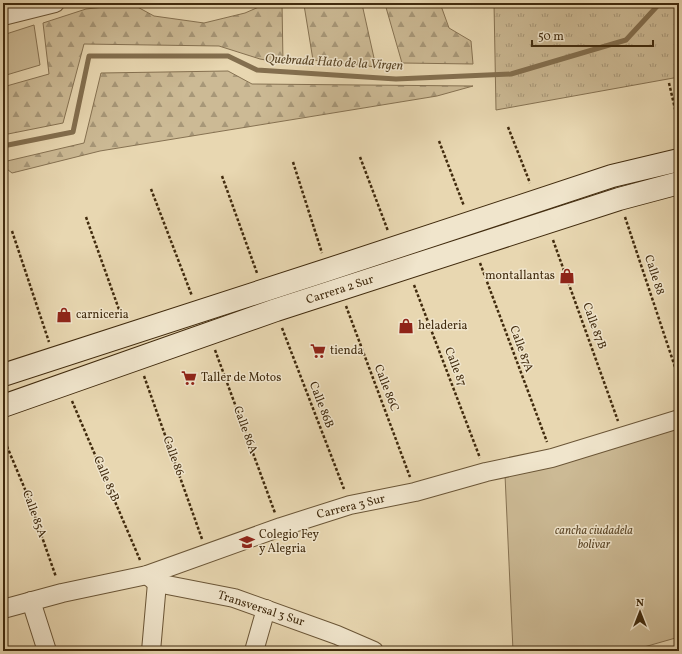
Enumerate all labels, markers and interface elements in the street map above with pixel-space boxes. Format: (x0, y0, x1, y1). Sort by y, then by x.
scale bar (532, 22, 653, 48)
text: 50 m (538, 29, 564, 45)
water label: Quebrada Hato de la Virgen (264, 50, 404, 76)
street label: Calle 88 (640, 253, 668, 297)
shop icon: montallantas (558, 267, 576, 285)
place label: montallantas (485, 268, 555, 284)
street label: Carrera 2 Sur (304, 272, 376, 308)
street label: Calle 87B (578, 300, 610, 352)
shop icon: carniceria (55, 306, 73, 324)
place label: carniceria (76, 307, 129, 323)
shop icon: heladeria (397, 317, 415, 335)
place label: heladeria (418, 318, 468, 334)
street label: Calle 87A (505, 324, 537, 375)
supermarket icon: tienda (309, 342, 327, 360)
place label: tienda (330, 343, 363, 359)
street label: Calle 87 (440, 345, 470, 389)
street label: Calle 86C (370, 362, 402, 414)
supermarket icon: Taller de Motos (180, 369, 198, 387)
place label: Taller de Motos (201, 370, 281, 386)
street label: Calle 86B (305, 379, 337, 431)
street label: Calle 86A (229, 404, 261, 457)
street label: Calle 86 (158, 434, 188, 478)
street label: Calle 85B (89, 454, 123, 504)
street label: Calle 85A (18, 488, 50, 540)
street label: Carrera 3 Sur (315, 491, 387, 523)
park label: cancha ciudadela bolivar (555, 523, 633, 553)
place label: Colegio Fey y Alegria (259, 527, 320, 557)
school or university icon: Colegio Fey y Alegria (238, 533, 256, 551)
street label: Transversal 3 Sur (215, 587, 307, 631)
north arrow (620, 592, 660, 632)
text: N (636, 596, 644, 611)

